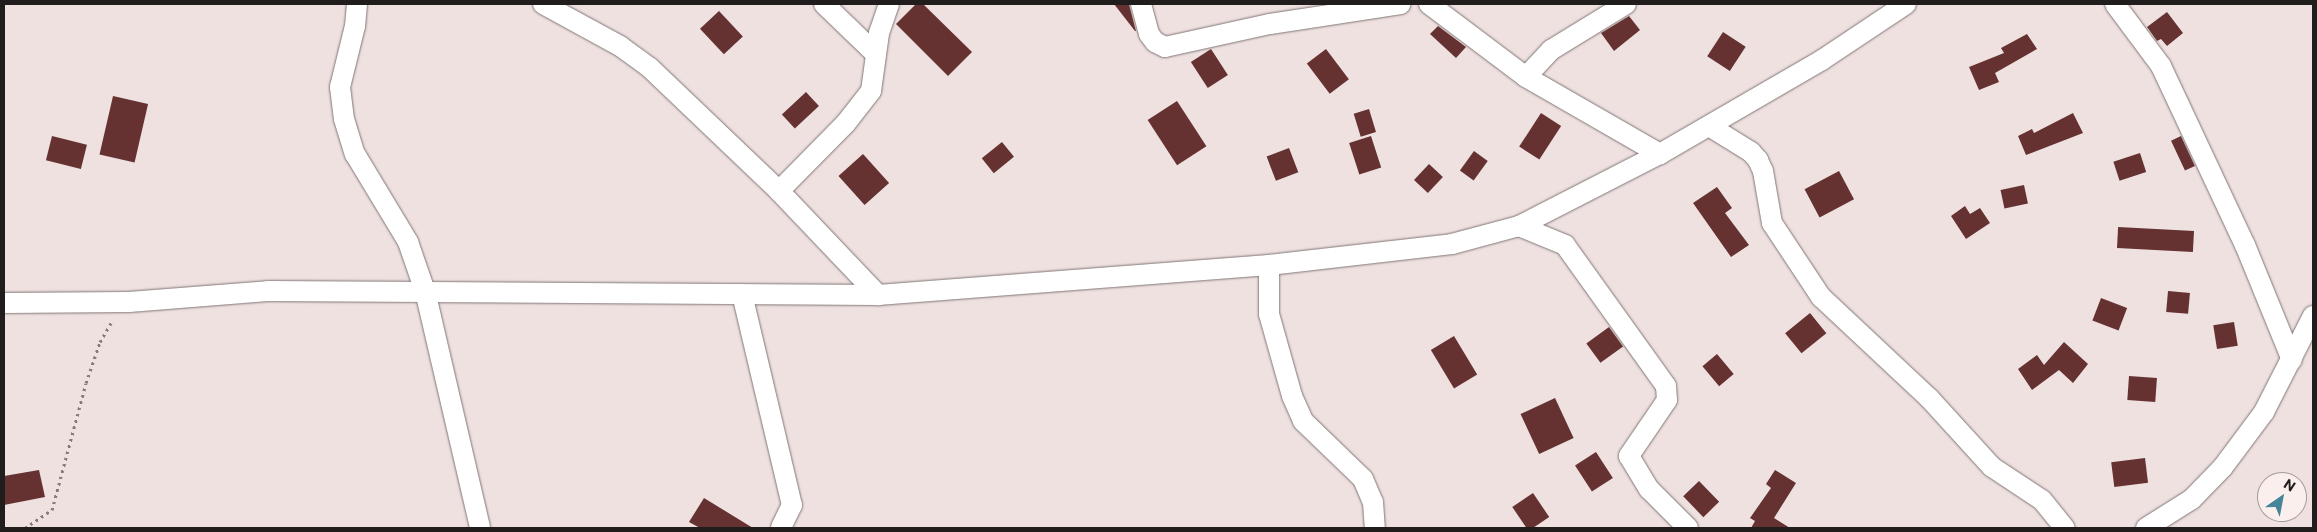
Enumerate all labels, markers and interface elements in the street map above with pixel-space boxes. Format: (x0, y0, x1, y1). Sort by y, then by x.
north arrow (2257, 472, 2307, 522)
text: N (2281, 475, 2299, 495)

